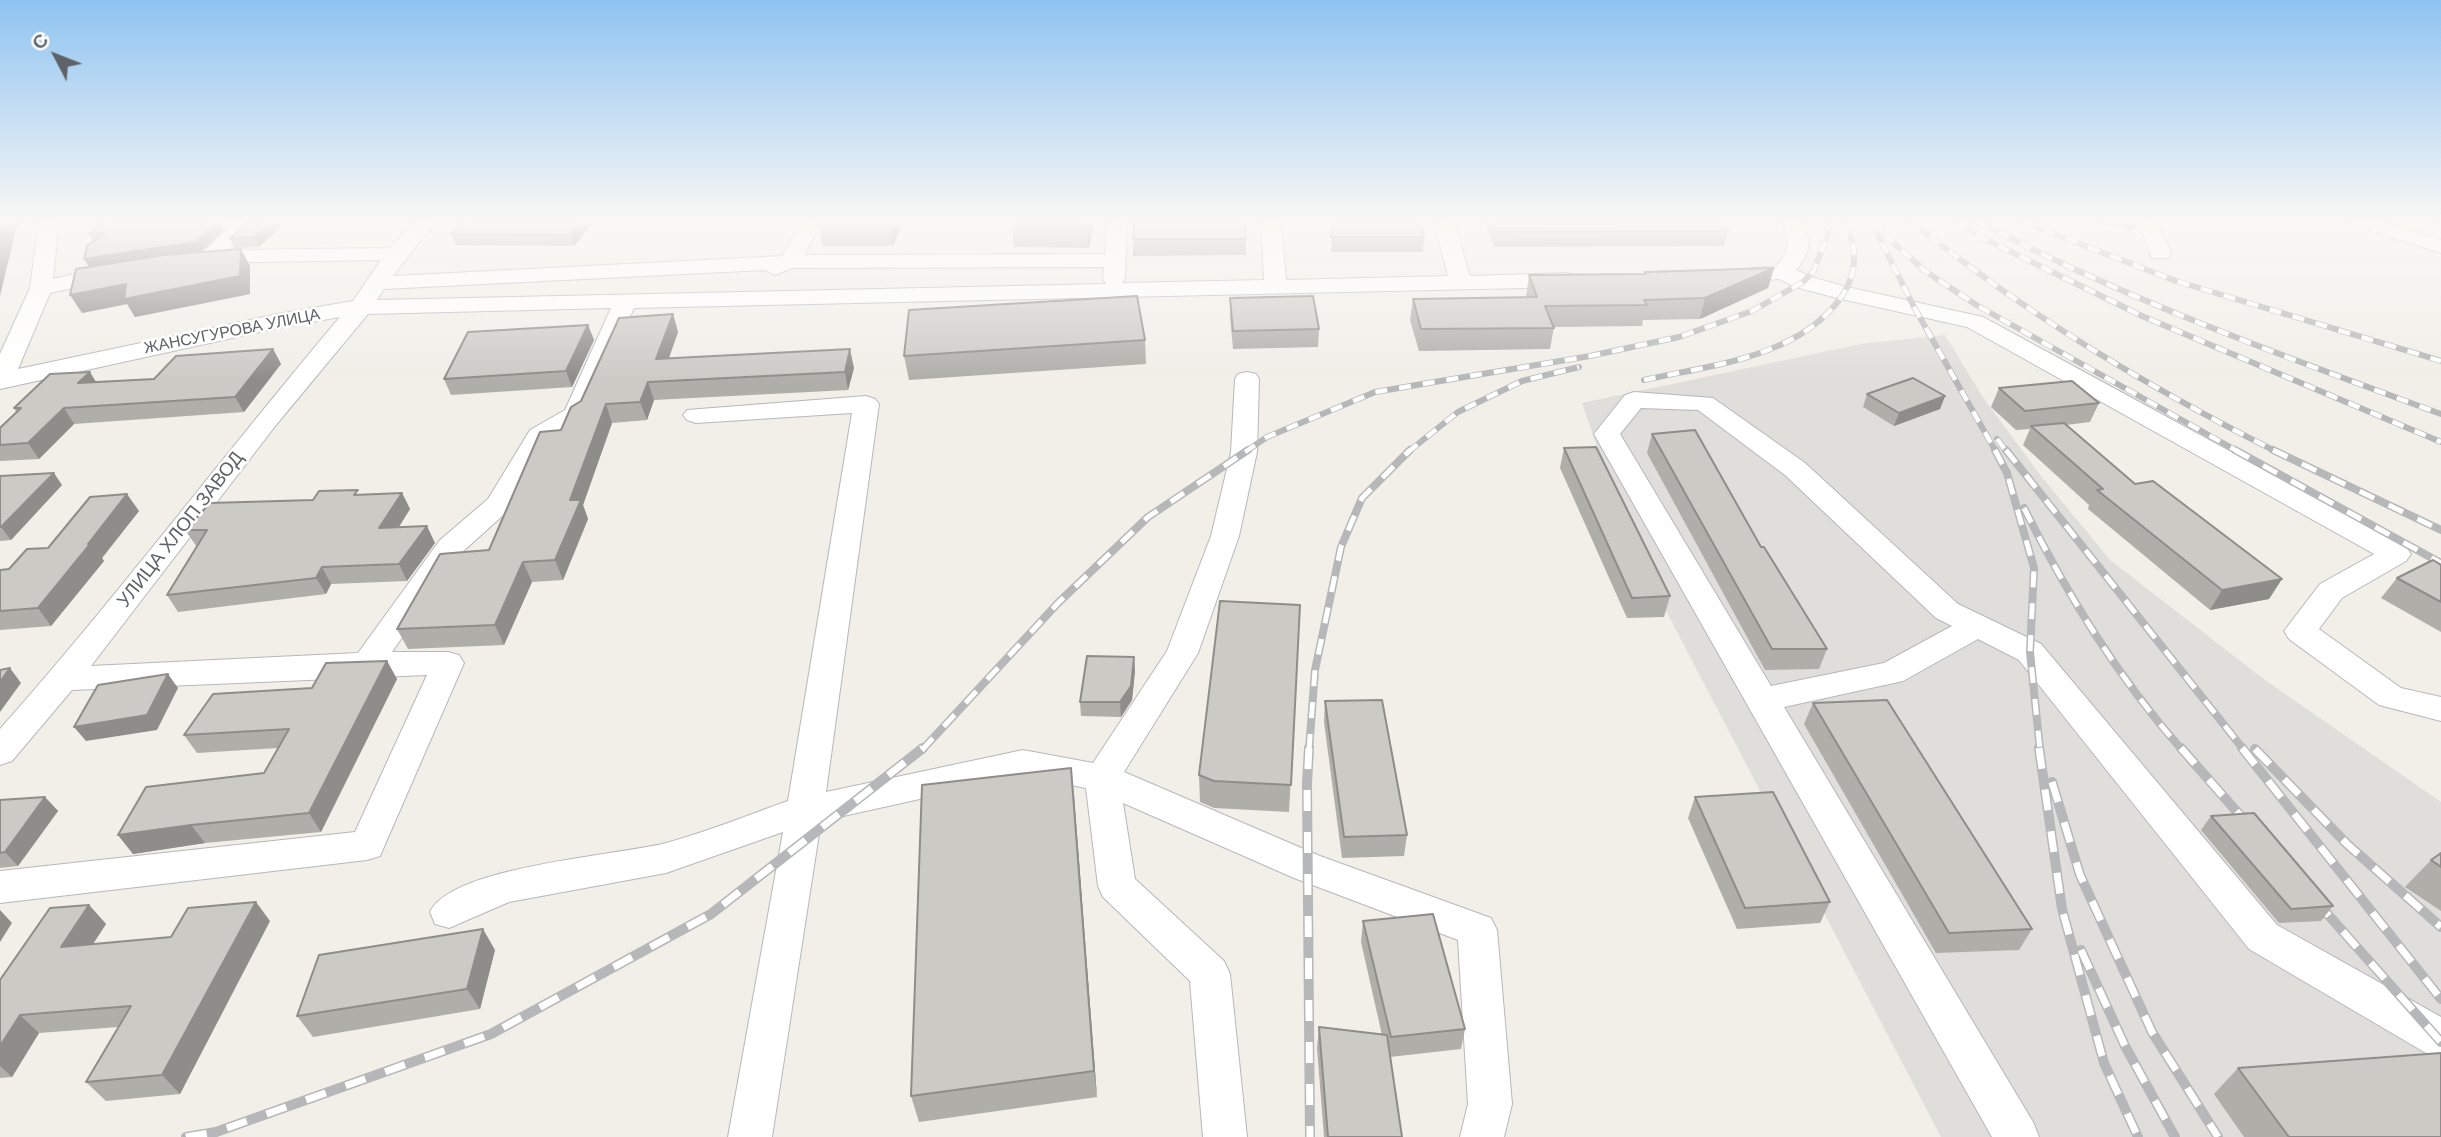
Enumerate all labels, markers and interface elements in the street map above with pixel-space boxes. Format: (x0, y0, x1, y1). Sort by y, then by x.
north arrow (21, 21, 91, 91)
text: С (26, 28, 54, 55)
street label: ЖАНСУГУРОВА УЛИЦА (142, 305, 322, 359)
street label: УЛИЦА ХЛОП ЗАВОД (113, 448, 249, 612)

